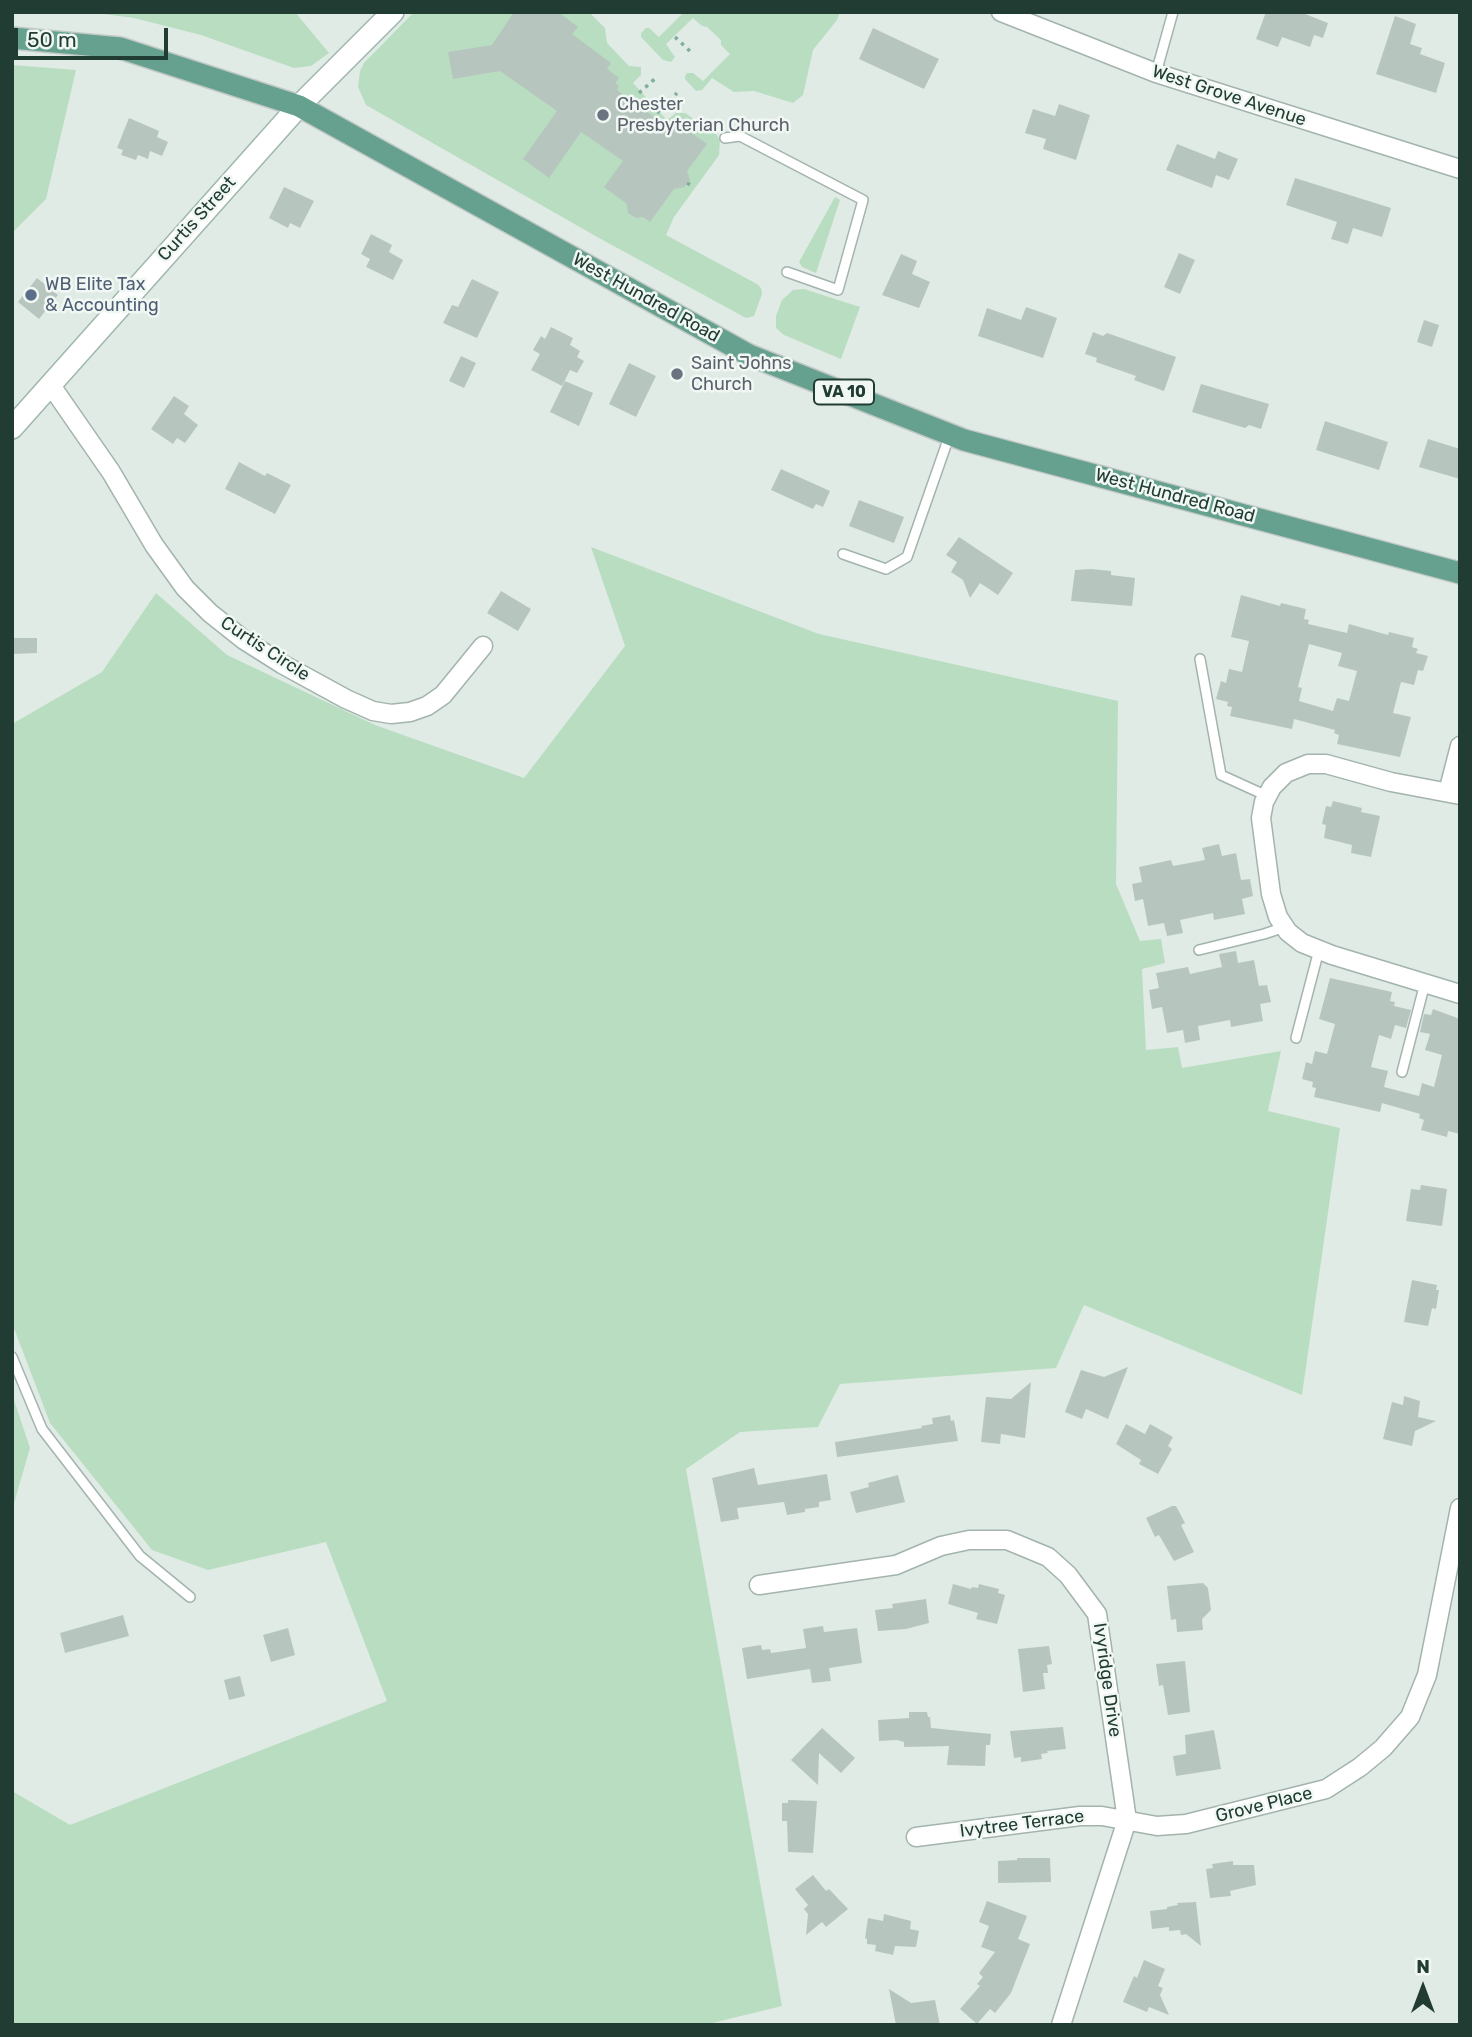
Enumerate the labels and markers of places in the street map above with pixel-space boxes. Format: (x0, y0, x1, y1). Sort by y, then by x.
place label: Chester Presbyterian Church (617, 94, 790, 136)
marker: Chester Presbyterian Church (595, 107, 611, 123)
place label: WB Elite Tax & Accounting (45, 274, 159, 316)
marker: WB Elite Tax & Accounting (23, 287, 39, 303)
place label: Saint Johns Church (691, 353, 792, 396)
marker: Saint Johns Church (669, 366, 685, 382)

